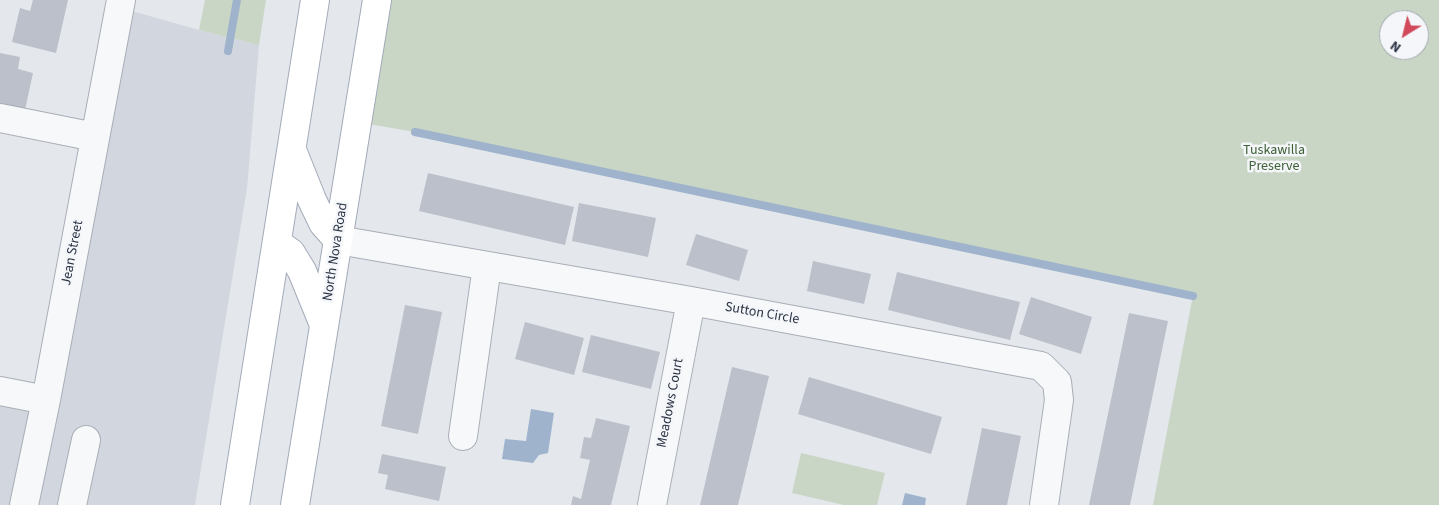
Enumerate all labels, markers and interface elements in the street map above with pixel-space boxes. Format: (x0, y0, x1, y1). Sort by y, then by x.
north arrow (1379, 10, 1429, 60)
text: N (1386, 35, 1405, 57)
park label: Tuskawilla Preserve (1243, 143, 1305, 176)
street label: North Nova Road (320, 202, 352, 302)
street label: Jean Street (58, 219, 88, 287)
street label: Sutton Circle (724, 299, 800, 329)
street label: Meadows Court (654, 357, 688, 449)

